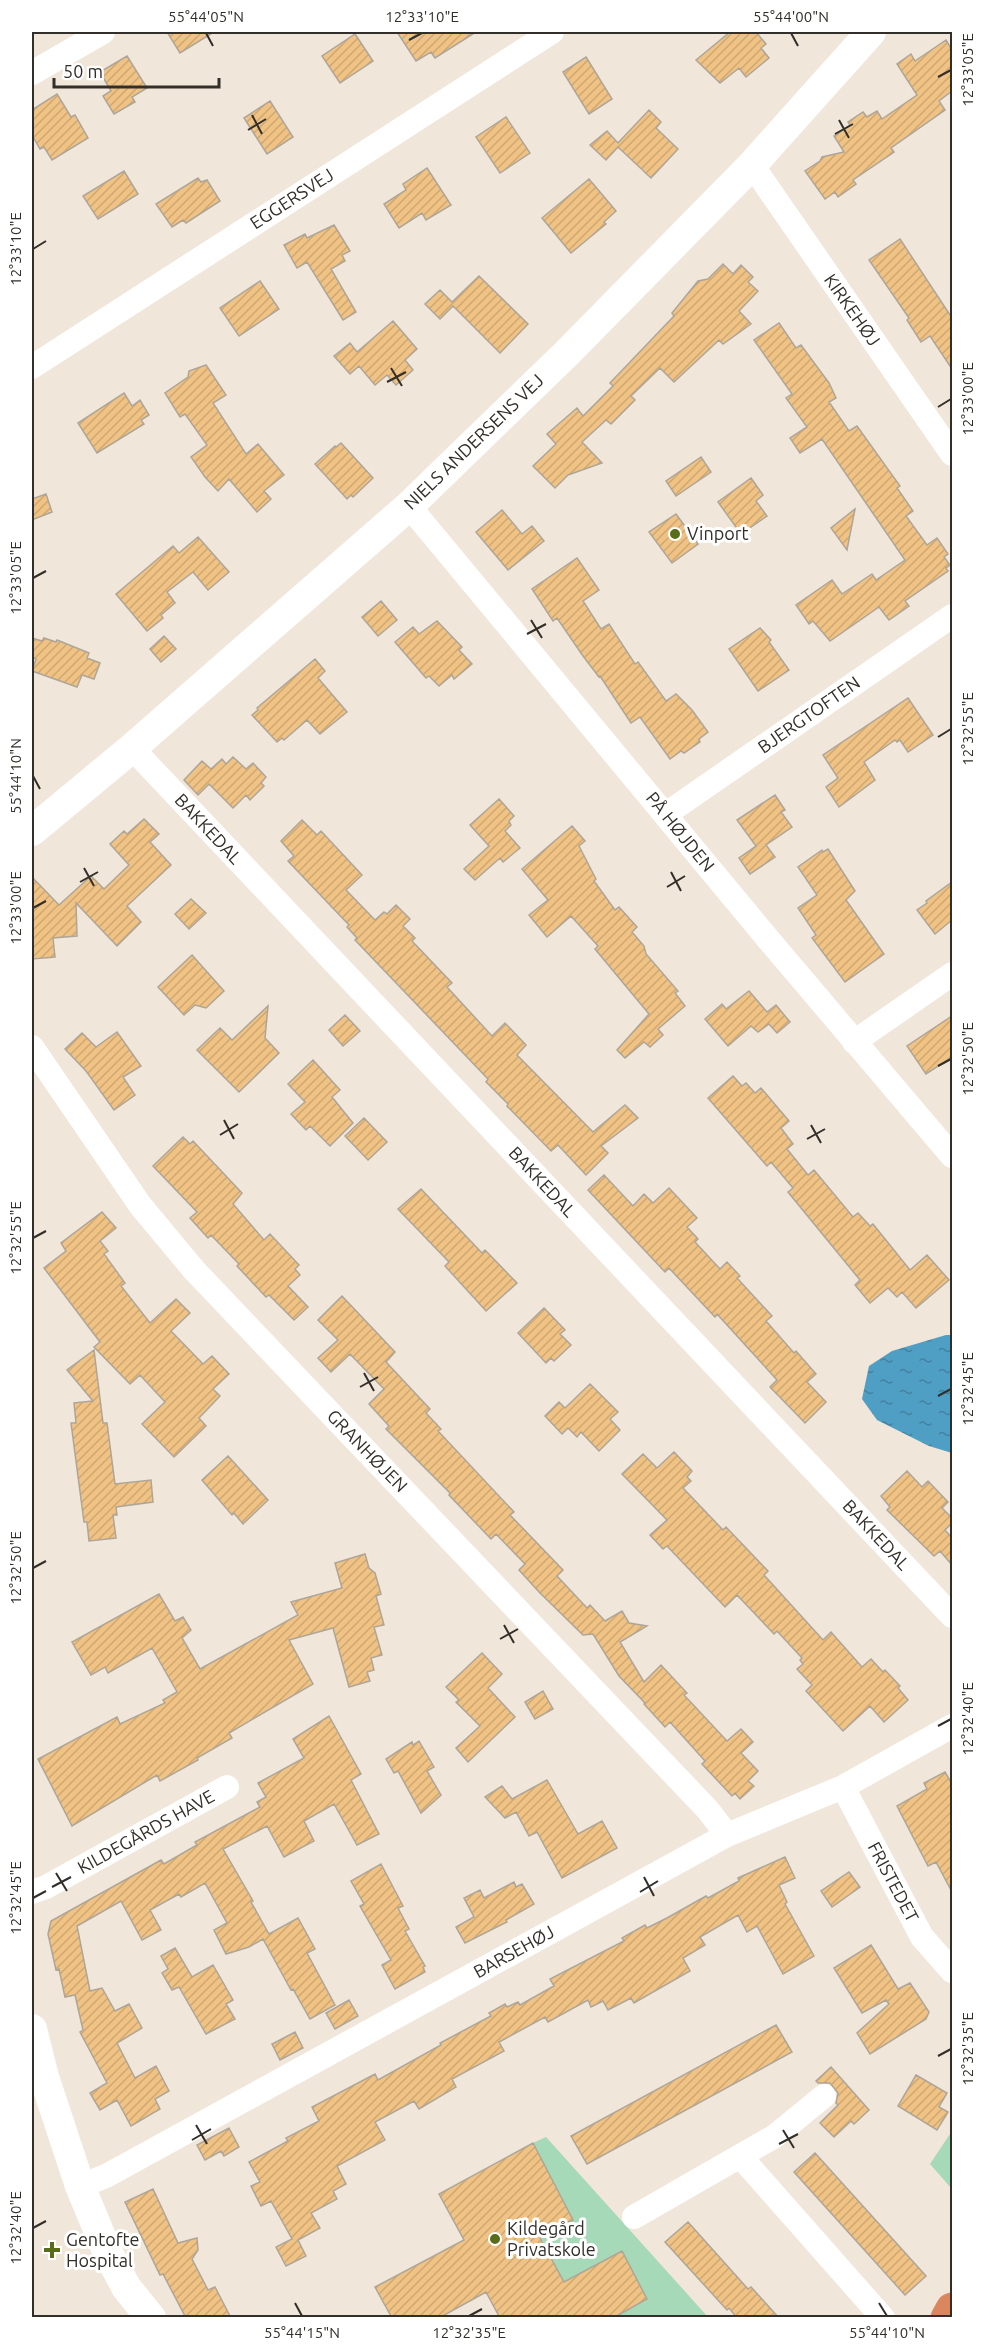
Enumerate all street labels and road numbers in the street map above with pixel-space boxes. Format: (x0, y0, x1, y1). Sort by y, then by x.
street label: EGGERSVEJ (246, 164, 337, 232)
street label: KIRKEHØJ (821, 270, 885, 349)
street label: NIELS ANDERSENS VEJ (400, 370, 547, 513)
street label: BJERGTOFTEN (754, 672, 863, 757)
street label: PÅ HØJDEN (643, 788, 719, 875)
street label: BAKKEDAL (171, 789, 246, 868)
street label: BAKKEDAL (505, 1142, 580, 1221)
street label: GRANHØJEN (324, 1405, 412, 1495)
street label: BAKKEDAL (839, 1495, 914, 1574)
street label: KILDEGÅRDS HAVE (74, 1785, 217, 1877)
street label: FRISTEDET (864, 1838, 923, 1925)
street label: BARSEHØJ (470, 1921, 557, 1981)

